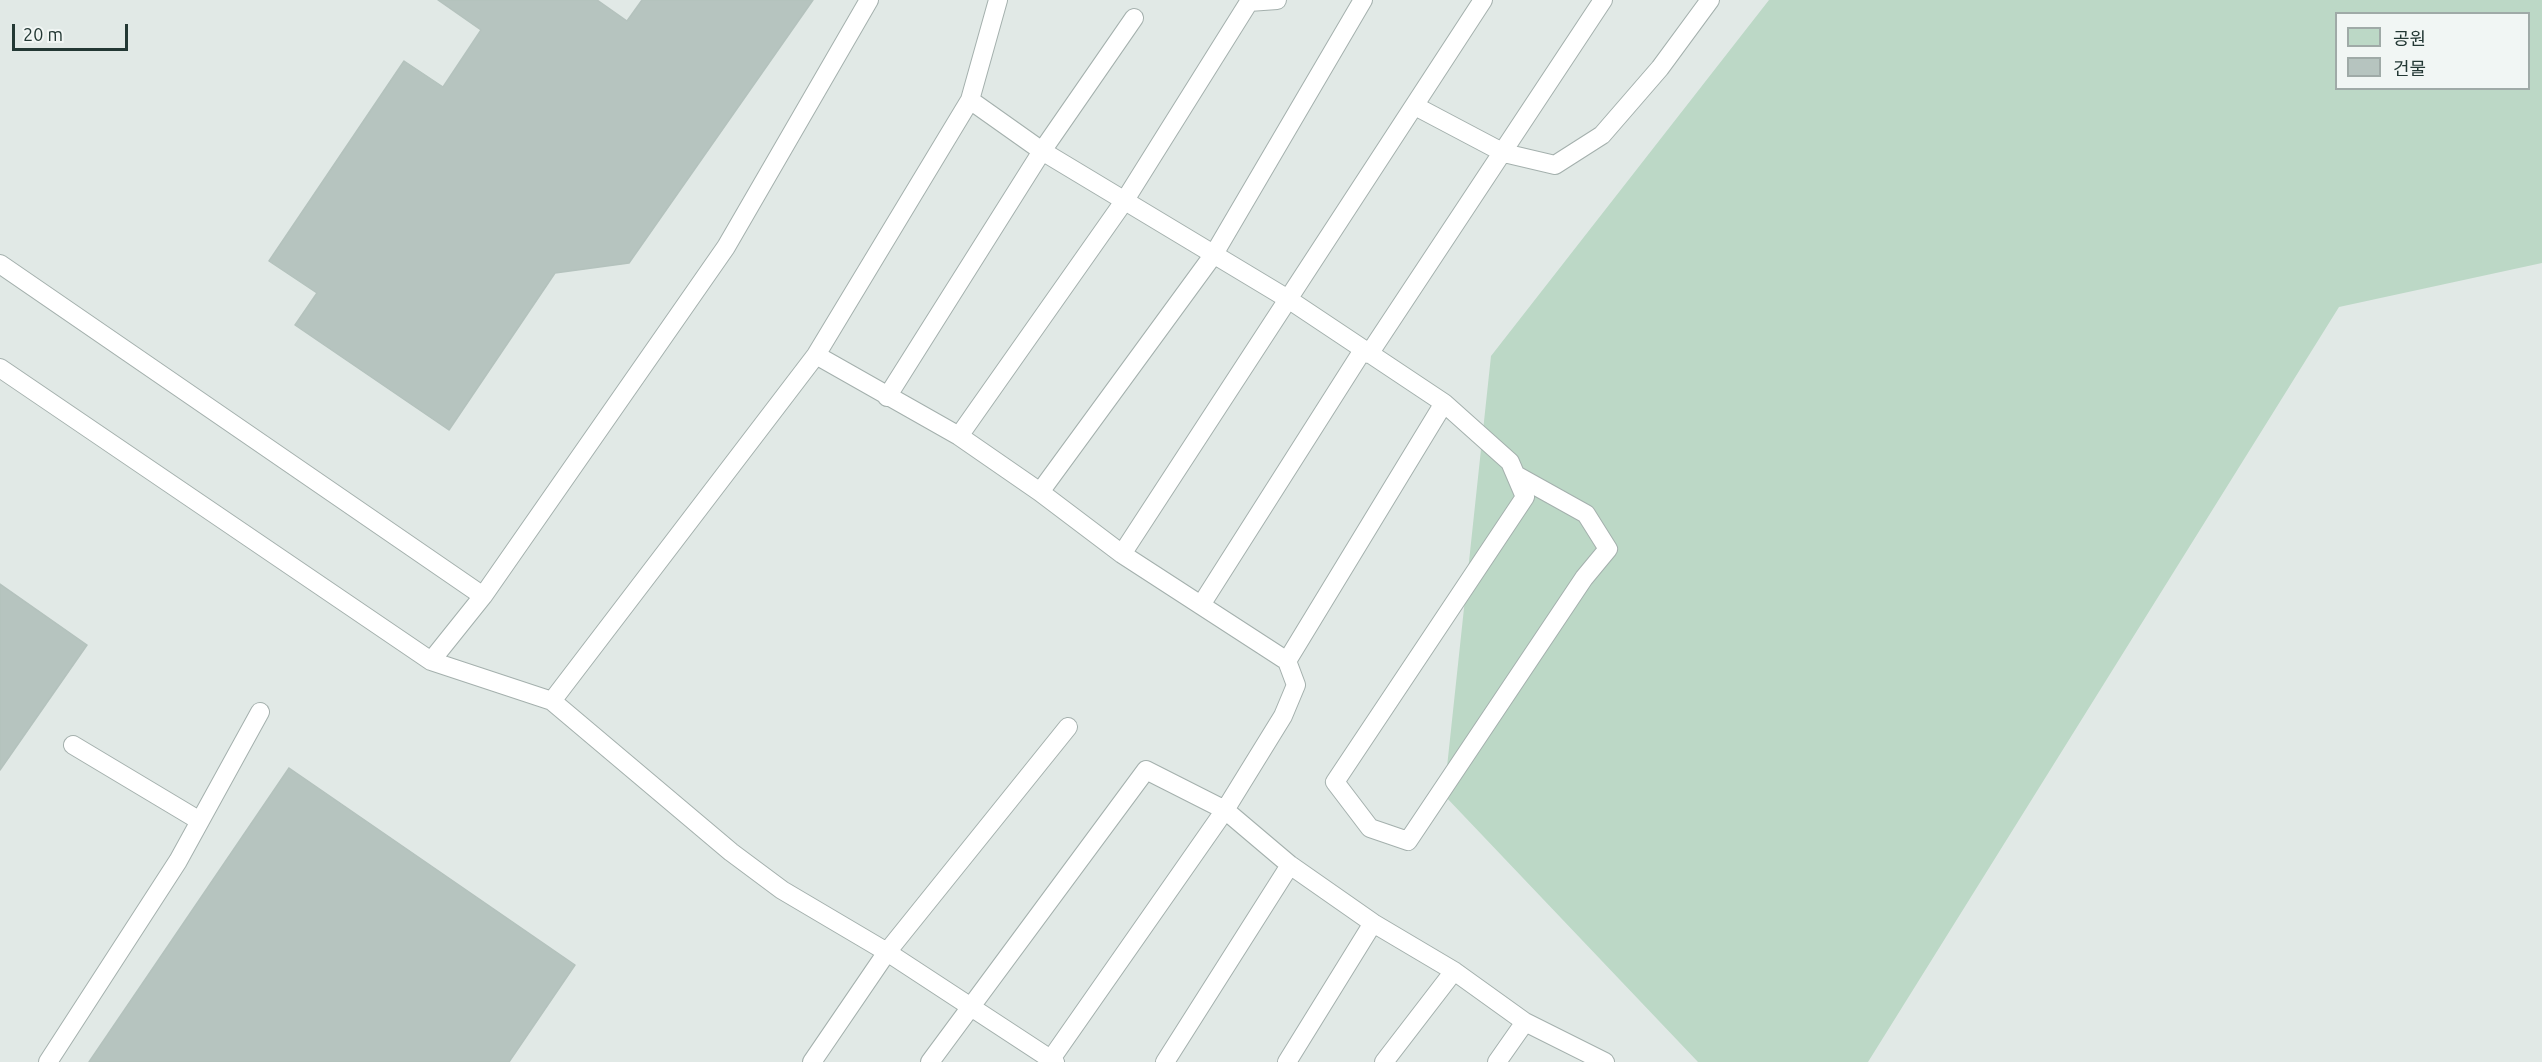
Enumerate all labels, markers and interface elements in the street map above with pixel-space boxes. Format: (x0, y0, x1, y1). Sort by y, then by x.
scale bar (15, 12, 130, 50)
legend (2335, 12, 2530, 90)
text: 20 m (23, 24, 63, 44)
text: 공원 (2393, 28, 2426, 48)
text: 건물 (2393, 58, 2426, 78)

